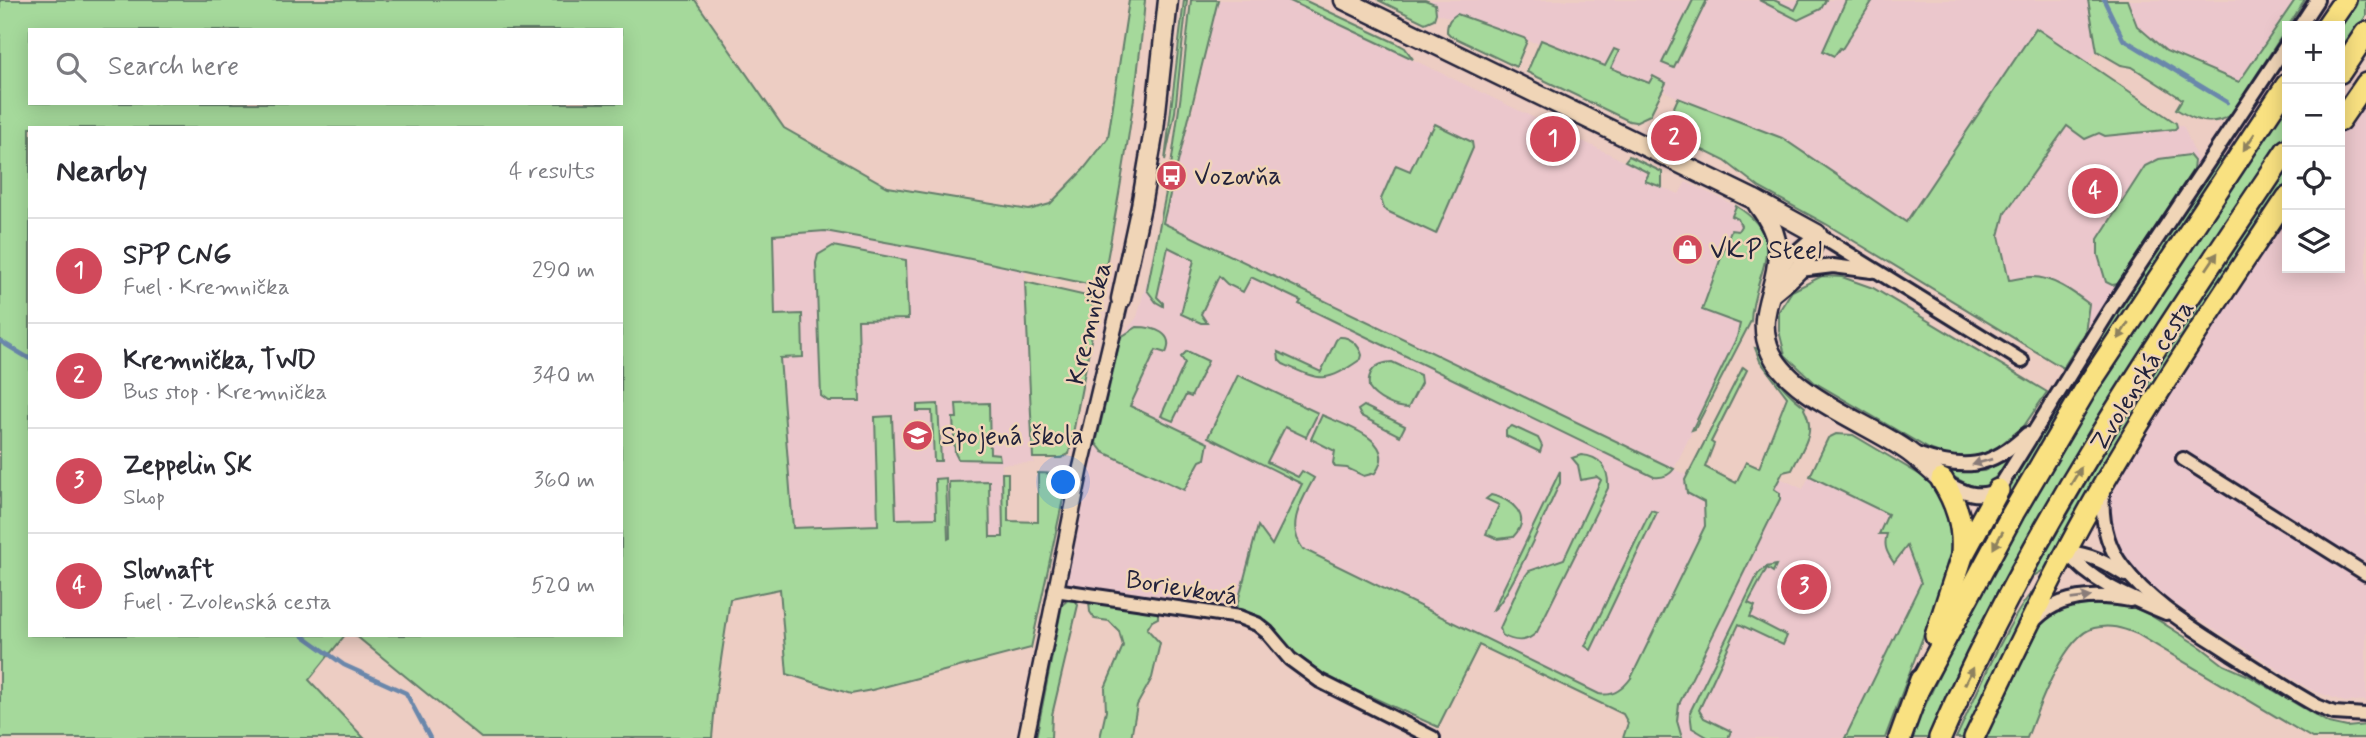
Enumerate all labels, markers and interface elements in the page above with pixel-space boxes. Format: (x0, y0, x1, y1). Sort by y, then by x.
map controls (2282, 21, 2345, 273)
button: + (2282, 21, 2345, 84)
search box (28, 28, 623, 105)
icon: search (52, 48, 90, 86)
text: Search here (108, 50, 239, 84)
button: − (2282, 84, 2345, 147)
pin: 2 (1651, 112, 1697, 164)
pin: 1 (1530, 113, 1576, 165)
one-way arrow (2242, 133, 2256, 151)
button: locate (2282, 147, 2345, 210)
text: Nearby (56, 152, 147, 191)
text: 4 results (509, 157, 595, 187)
bus stop icon: Vozovňa (1154, 158, 1188, 192)
place label: Vozovňa (1194, 160, 1282, 194)
pin: 4 (2072, 165, 2118, 217)
button: layers (2282, 210, 2345, 273)
shop icon: VKP Steel (1670, 232, 1704, 266)
place label: VKP Steel (1710, 234, 1822, 268)
text: SPP CNG (123, 239, 231, 273)
one-way arrow (2205, 252, 2219, 270)
text: 1 (74, 256, 84, 286)
text: 290 m (532, 256, 595, 286)
street label: Kremnička (1059, 259, 1121, 388)
text: Fuel · Kremnička (123, 273, 290, 303)
street label: Zvolenská cesta (2083, 294, 2203, 458)
one-way arrow (2116, 321, 2129, 341)
text: Kremnička, TWD (123, 344, 316, 378)
text: 2 (73, 361, 85, 391)
text: 340 m (532, 361, 595, 391)
text: Bus stop · Kremnička (123, 378, 327, 408)
school or university icon: Spojená škola (901, 418, 935, 452)
place label: Spojená škola (941, 420, 1084, 454)
text: Zeppelin SK (123, 449, 252, 483)
one-way arrow (1971, 457, 1992, 467)
your location (1046, 465, 1080, 499)
text: 3 (74, 466, 84, 496)
text: 360 m (534, 466, 595, 496)
one-way arrow (2070, 466, 2082, 485)
text: Shop (123, 483, 165, 513)
one-way arrow (1992, 530, 2004, 550)
text: Slovnaft (123, 554, 214, 588)
pin: 3 (1781, 561, 1827, 613)
street label: Borievková (1123, 563, 1240, 615)
text: 4 (72, 571, 86, 601)
text: 520 m (531, 571, 595, 601)
text: Fuel · Zvolenská cesta (123, 588, 332, 618)
one-way arrow (2070, 593, 2092, 604)
one-way arrow (1964, 666, 1975, 687)

